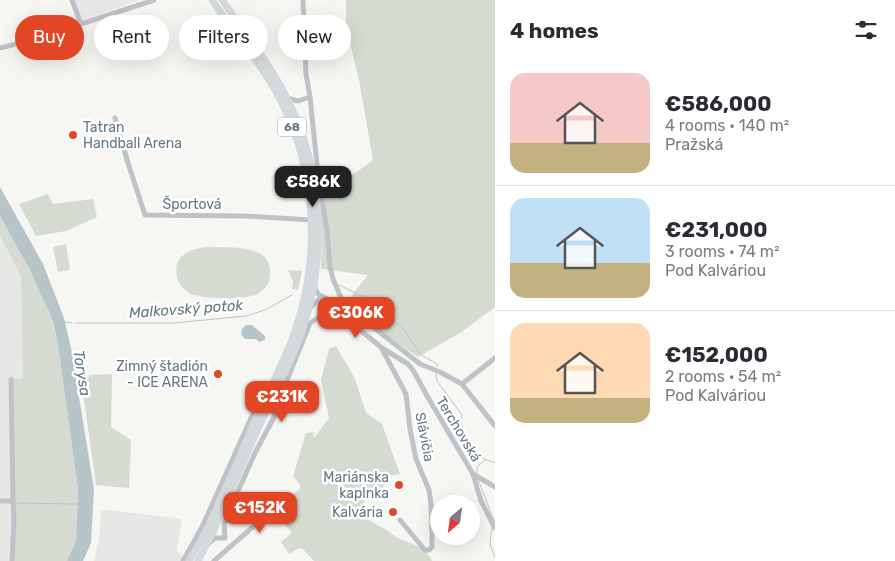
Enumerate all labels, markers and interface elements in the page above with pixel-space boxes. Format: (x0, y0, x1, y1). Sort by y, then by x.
chip: Buy (15, 15, 84, 60)
chip: Rent (94, 15, 169, 60)
chip: Filters (179, 15, 268, 60)
chip: New (278, 15, 351, 60)
icon: filters (852, 16, 880, 44)
text: 4 homes (510, 18, 599, 43)
text: €586,000 (665, 91, 771, 116)
icon: home (550, 93, 610, 153)
text: 4 rooms · 140 m² (665, 116, 789, 135)
road number: 68 (278, 118, 306, 136)
place label: Tatran Handball Arena (83, 119, 182, 152)
marker: Tatran Handball Arena (67, 129, 79, 141)
text: Pražská (665, 135, 723, 154)
pin: €586K (278, 166, 348, 208)
text: €586K (286, 172, 340, 191)
street label: Športová (163, 195, 221, 213)
text: €231,000 (665, 217, 768, 242)
icon: home (550, 218, 610, 278)
text: 3 rooms · 74 m² (665, 242, 780, 261)
text: Pod Kalváriou (665, 261, 766, 280)
water label: Malkovský potok (128, 296, 244, 322)
pin: €306K (321, 296, 391, 339)
text: €306K (328, 303, 384, 322)
text: €152,000 (665, 342, 768, 367)
icon: home (550, 343, 610, 403)
water label: Torysa (69, 349, 95, 397)
place label: Zimný štadión - ICE ARENA (116, 358, 209, 391)
text: 2 rooms · 54 m² (665, 367, 781, 386)
marker: Zimný štadión - ICE ARENA (212, 368, 224, 380)
pin: €231K (247, 380, 317, 423)
text: Pod Kalváriou (665, 386, 766, 405)
text: €231K (256, 387, 308, 406)
street label: Terchovská (432, 393, 485, 465)
street label: Slávičia (411, 411, 438, 463)
place label: Mariánska kaplnka (323, 469, 389, 502)
marker: Mariánska kaplnka (393, 479, 405, 491)
pin: €152K (225, 492, 295, 534)
north arrow (430, 495, 480, 545)
map controls (430, 495, 480, 545)
text: €152K (234, 498, 286, 517)
place label: Kalvária (332, 504, 383, 521)
marker: Kalvária (387, 506, 399, 518)

